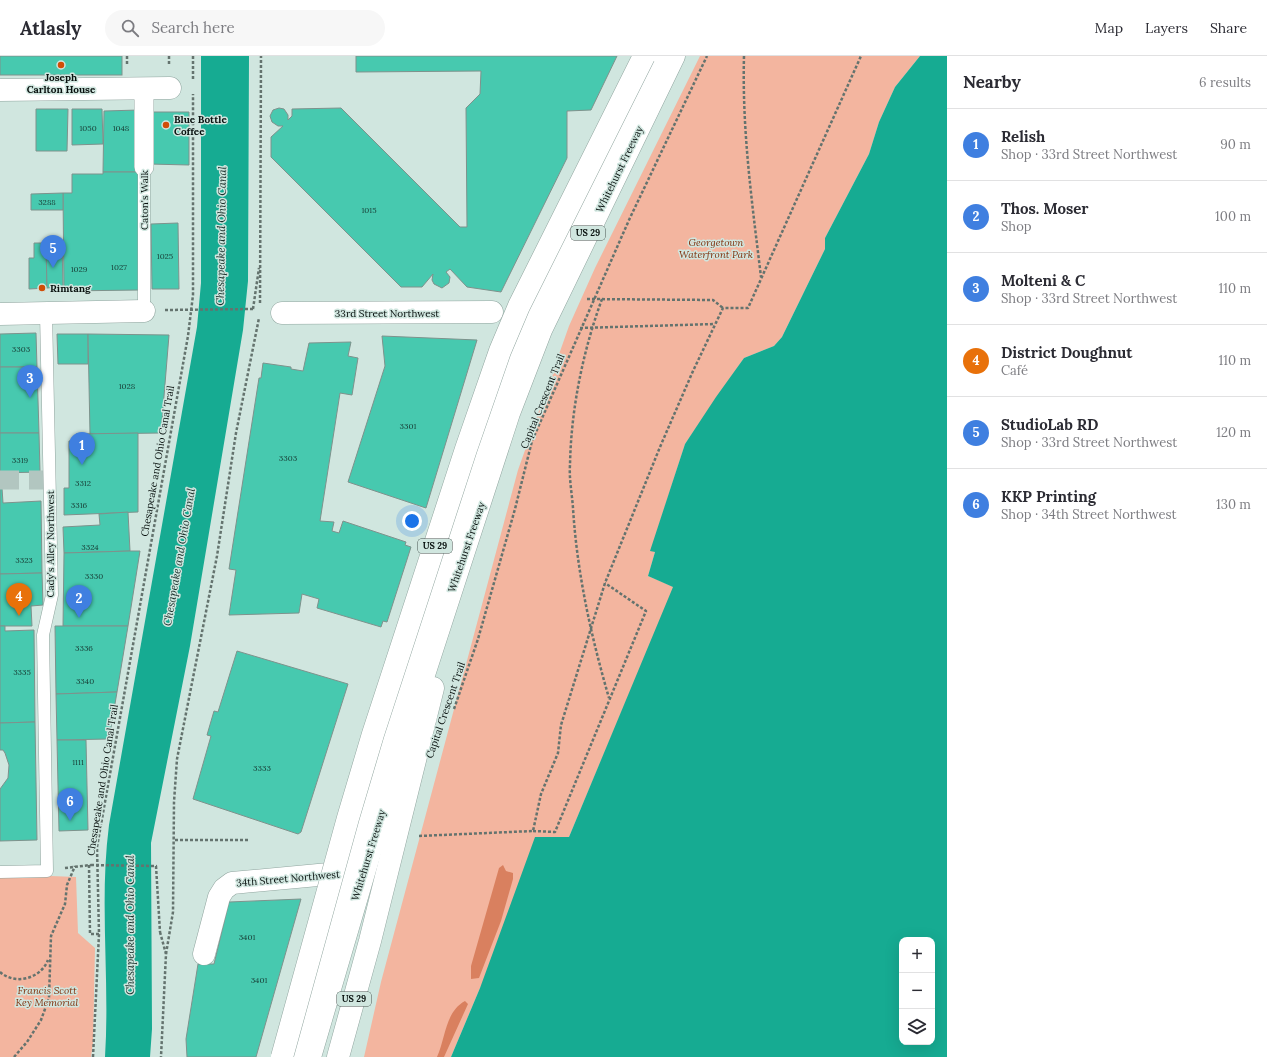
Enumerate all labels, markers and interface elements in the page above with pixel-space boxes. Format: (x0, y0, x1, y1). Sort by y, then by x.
search box (105, 10, 385, 46)
text: Atlasly (20, 16, 81, 40)
icon: search (119, 17, 141, 39)
text: Search here (151, 18, 235, 37)
text: Map (1095, 19, 1123, 37)
text: Layers (1145, 19, 1188, 37)
text: Share (1210, 19, 1247, 37)
marker: Joseph Carlton House (56, 60, 66, 70)
place label: Joseph Carlton House (27, 71, 96, 96)
text: Nearby (963, 71, 1021, 93)
text: 6 results (1199, 74, 1251, 91)
place label: Blue Bottle Coffee (174, 113, 227, 138)
marker: Blue Bottle Coffee (161, 120, 171, 130)
house number: 1050 (79, 123, 97, 133)
house number: 1048 (113, 123, 130, 133)
street label: Whitehurst Freeway (593, 123, 646, 215)
text: Relish (1001, 127, 1045, 146)
text: 1 (973, 136, 979, 153)
text: 90 m (1220, 136, 1251, 153)
text: Shop · 33rd Street Northwest (1001, 146, 1177, 163)
water label: Chesapeake and Ohio Canal (213, 166, 229, 306)
street label: Caton's Walk (138, 169, 151, 230)
house number: 3288 (38, 197, 56, 207)
text: Thos. Moser (1001, 199, 1089, 218)
house number: 1015 (361, 205, 377, 215)
text: 2 (973, 208, 979, 225)
text: 100 m (1215, 208, 1251, 225)
text: Shop (1001, 218, 1032, 235)
road number: US 29 (571, 226, 605, 240)
pin: 5 (40, 235, 66, 268)
park label: Georgetown Waterfront Park (679, 236, 753, 261)
house number: 1025 (157, 251, 173, 261)
house number: 1027 (111, 262, 127, 272)
house number: 1029 (71, 264, 88, 274)
text: Molteni & C (1001, 271, 1085, 290)
text: 3 (972, 280, 980, 297)
text: 110 m (1218, 280, 1251, 297)
place label: Rimtang (50, 282, 91, 295)
marker: Rimtang (37, 283, 47, 293)
text: Shop · 33rd Street Northwest (1001, 290, 1177, 307)
street label: 33rd Street Northwest (335, 307, 439, 320)
text: District Doughnut (1001, 343, 1132, 362)
house number: 3303 (12, 344, 31, 354)
street label: Capital Crescent Trail (517, 352, 568, 451)
text: 4 (972, 352, 980, 369)
text: 110 m (1218, 352, 1251, 369)
text: Café (1001, 362, 1028, 379)
pin: 3 (17, 365, 43, 398)
house number: 1028 (119, 381, 136, 391)
street label: Chesapeake and Ohio Canal Trail (138, 384, 177, 538)
text: StudioLab RD (1001, 415, 1098, 434)
house number: 3301 (400, 421, 416, 431)
text: 5 (972, 424, 980, 441)
text: 120 m (1216, 424, 1251, 441)
pin: 1 (69, 432, 95, 465)
text: Shop · 33rd Street Northwest (1001, 434, 1177, 451)
house number: 3303 (279, 453, 298, 463)
house number: 3319 (12, 455, 29, 465)
house number: 3312 (75, 478, 91, 488)
water label: Chesapeake and Ohio Canal (160, 487, 198, 627)
text: KKP Printing (1001, 487, 1096, 506)
street label: Cady's Alley Northwest (44, 490, 57, 598)
text: 6 (972, 496, 980, 513)
text: 130 m (1216, 496, 1251, 513)
house number: 3316 (71, 500, 88, 510)
street label: Whitehurst Freeway (445, 500, 488, 594)
text: Shop · 34th Street Northwest (1001, 506, 1177, 523)
your location (402, 511, 422, 531)
road number: US 29 (418, 539, 452, 553)
house number: 3324 (81, 542, 99, 552)
house number: 3323 (15, 555, 33, 565)
house number: 3330 (85, 571, 103, 581)
pin: 4 (6, 583, 32, 616)
pin: 2 (66, 585, 92, 618)
house number: 3336 (75, 643, 93, 653)
street label: Capital Crescent Trail (423, 660, 468, 760)
house number: 3335 (13, 667, 31, 677)
house number: 3340 (76, 676, 94, 686)
street label: Chesapeake and Ohio Canal Trail (84, 703, 121, 857)
house number: 1111 (72, 757, 84, 767)
house number: 3333 (253, 763, 271, 773)
pin: 6 (57, 788, 83, 821)
street label: Whitehurst Freeway (348, 807, 389, 902)
water label: Chesapeake and Ohio Canal (123, 855, 137, 995)
street label: 34th Street Northwest (236, 867, 340, 889)
house number: 3401 (239, 932, 255, 942)
map controls (899, 937, 935, 1045)
button: + (899, 937, 935, 973)
button: − (899, 973, 935, 1009)
house number: 3401 (251, 975, 267, 985)
park label: Francis Scott Key Memorial (16, 984, 79, 1009)
road number: US 29 (337, 992, 371, 1006)
button: layers (899, 1009, 935, 1045)

